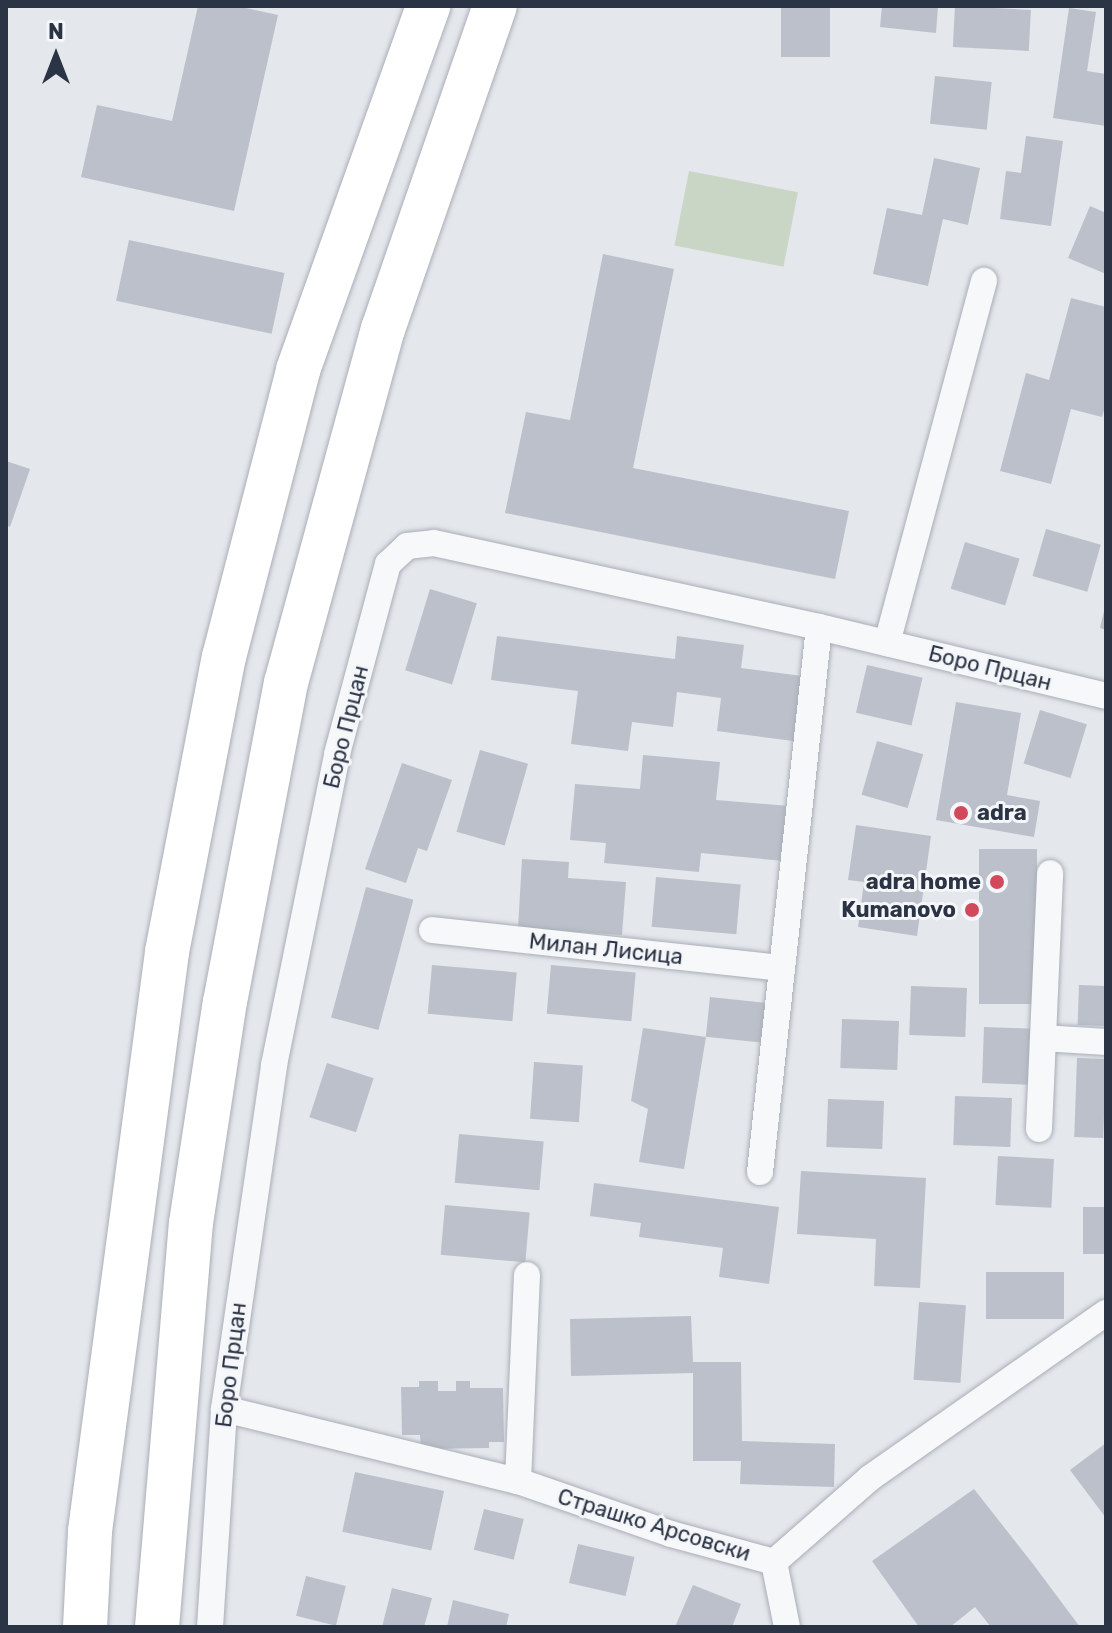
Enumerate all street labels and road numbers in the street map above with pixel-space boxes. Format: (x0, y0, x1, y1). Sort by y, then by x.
street label: Боро Прцан (926, 640, 1054, 696)
street label: Боро Прцан (318, 663, 374, 791)
street label: Милан Лисица (528, 928, 684, 970)
street label: Боро Прцан (210, 1301, 252, 1429)
street label: Страшко Арсовски (554, 1483, 754, 1567)

